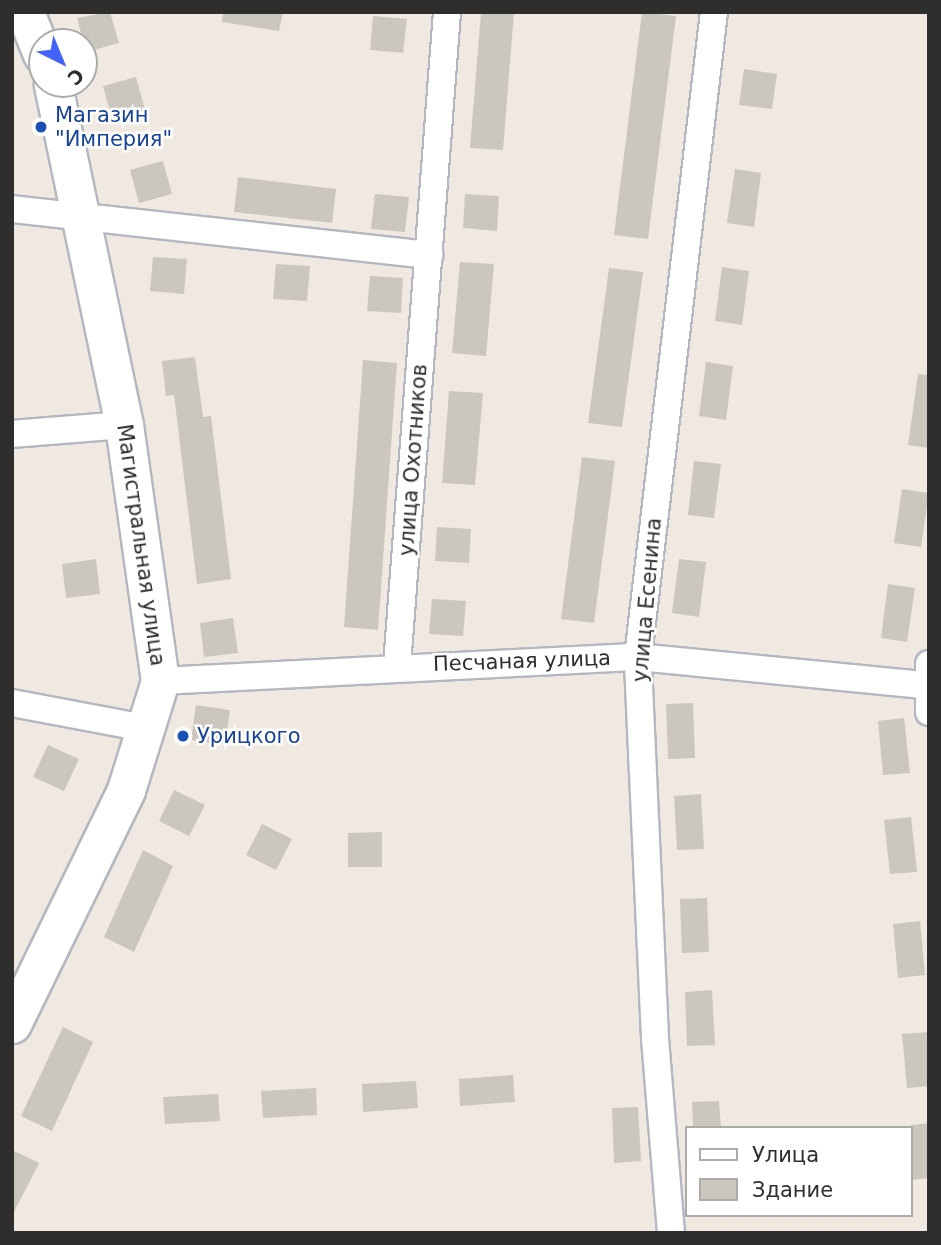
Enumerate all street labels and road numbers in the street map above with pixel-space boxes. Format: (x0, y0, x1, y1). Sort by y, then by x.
street label: улица Охотников (394, 363, 432, 557)
street label: Магистральная улица (112, 422, 170, 668)
street label: улица Есенина (627, 517, 667, 683)
street label: Песчаная улица (433, 645, 611, 677)

